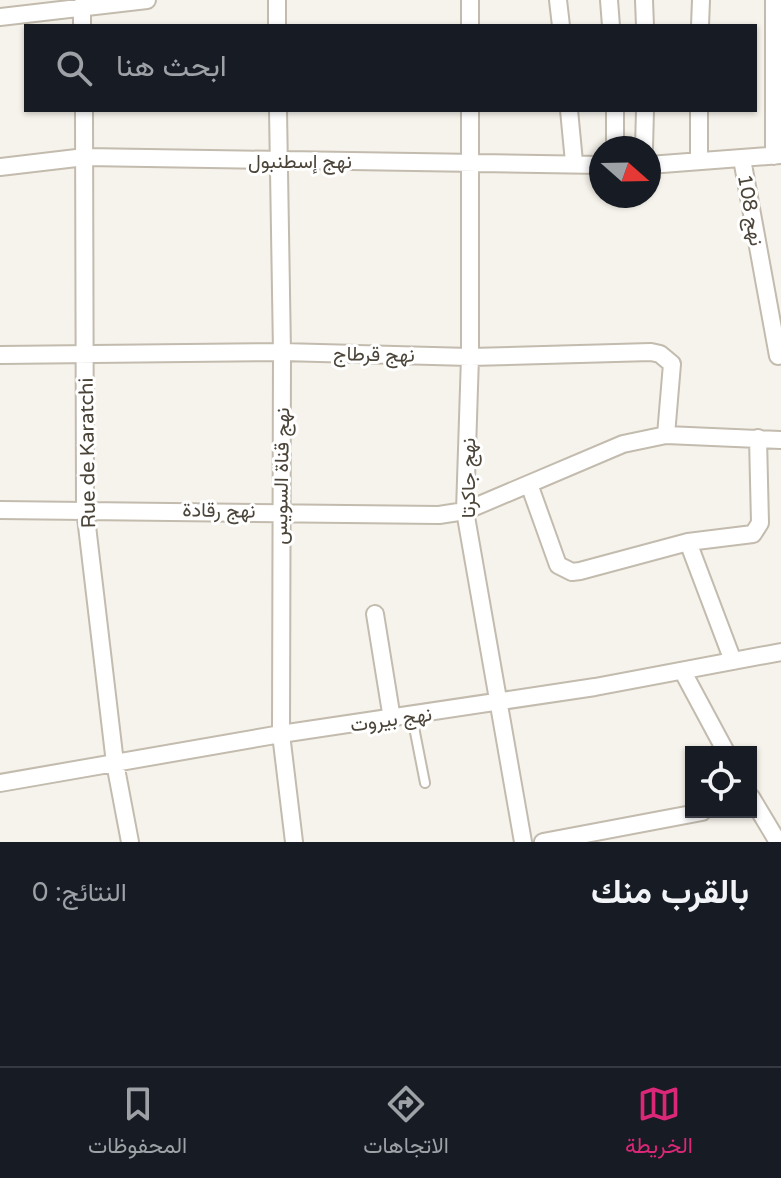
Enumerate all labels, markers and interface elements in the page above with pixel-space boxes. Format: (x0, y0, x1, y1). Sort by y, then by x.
search box (24, 24, 757, 112)
icon: search (52, 46, 96, 90)
text: ابحث هنا (116, 48, 227, 85)
north arrow (589, 136, 661, 208)
street label: نهج إسطنبول (248, 150, 352, 175)
street label: نهج 108 (731, 172, 768, 248)
street label: نهج قرطاج (333, 342, 415, 369)
street label: Rue de Karatchi (75, 377, 101, 529)
street label: نهج قناة السويس (269, 407, 296, 545)
street label: نهج جاكرتا (457, 438, 482, 518)
street label: نهج رقادة (182, 498, 256, 525)
street label: نهج بيروت (349, 702, 434, 739)
map controls (685, 746, 757, 818)
button: locate (685, 746, 757, 818)
text: بالقرب منك (591, 872, 749, 913)
text: النتائج: 0 (32, 877, 127, 908)
tab: المحفوظات (88, 1082, 187, 1165)
tab: الاتجاهات (363, 1082, 449, 1165)
tab: الخريطة (625, 1082, 693, 1165)

